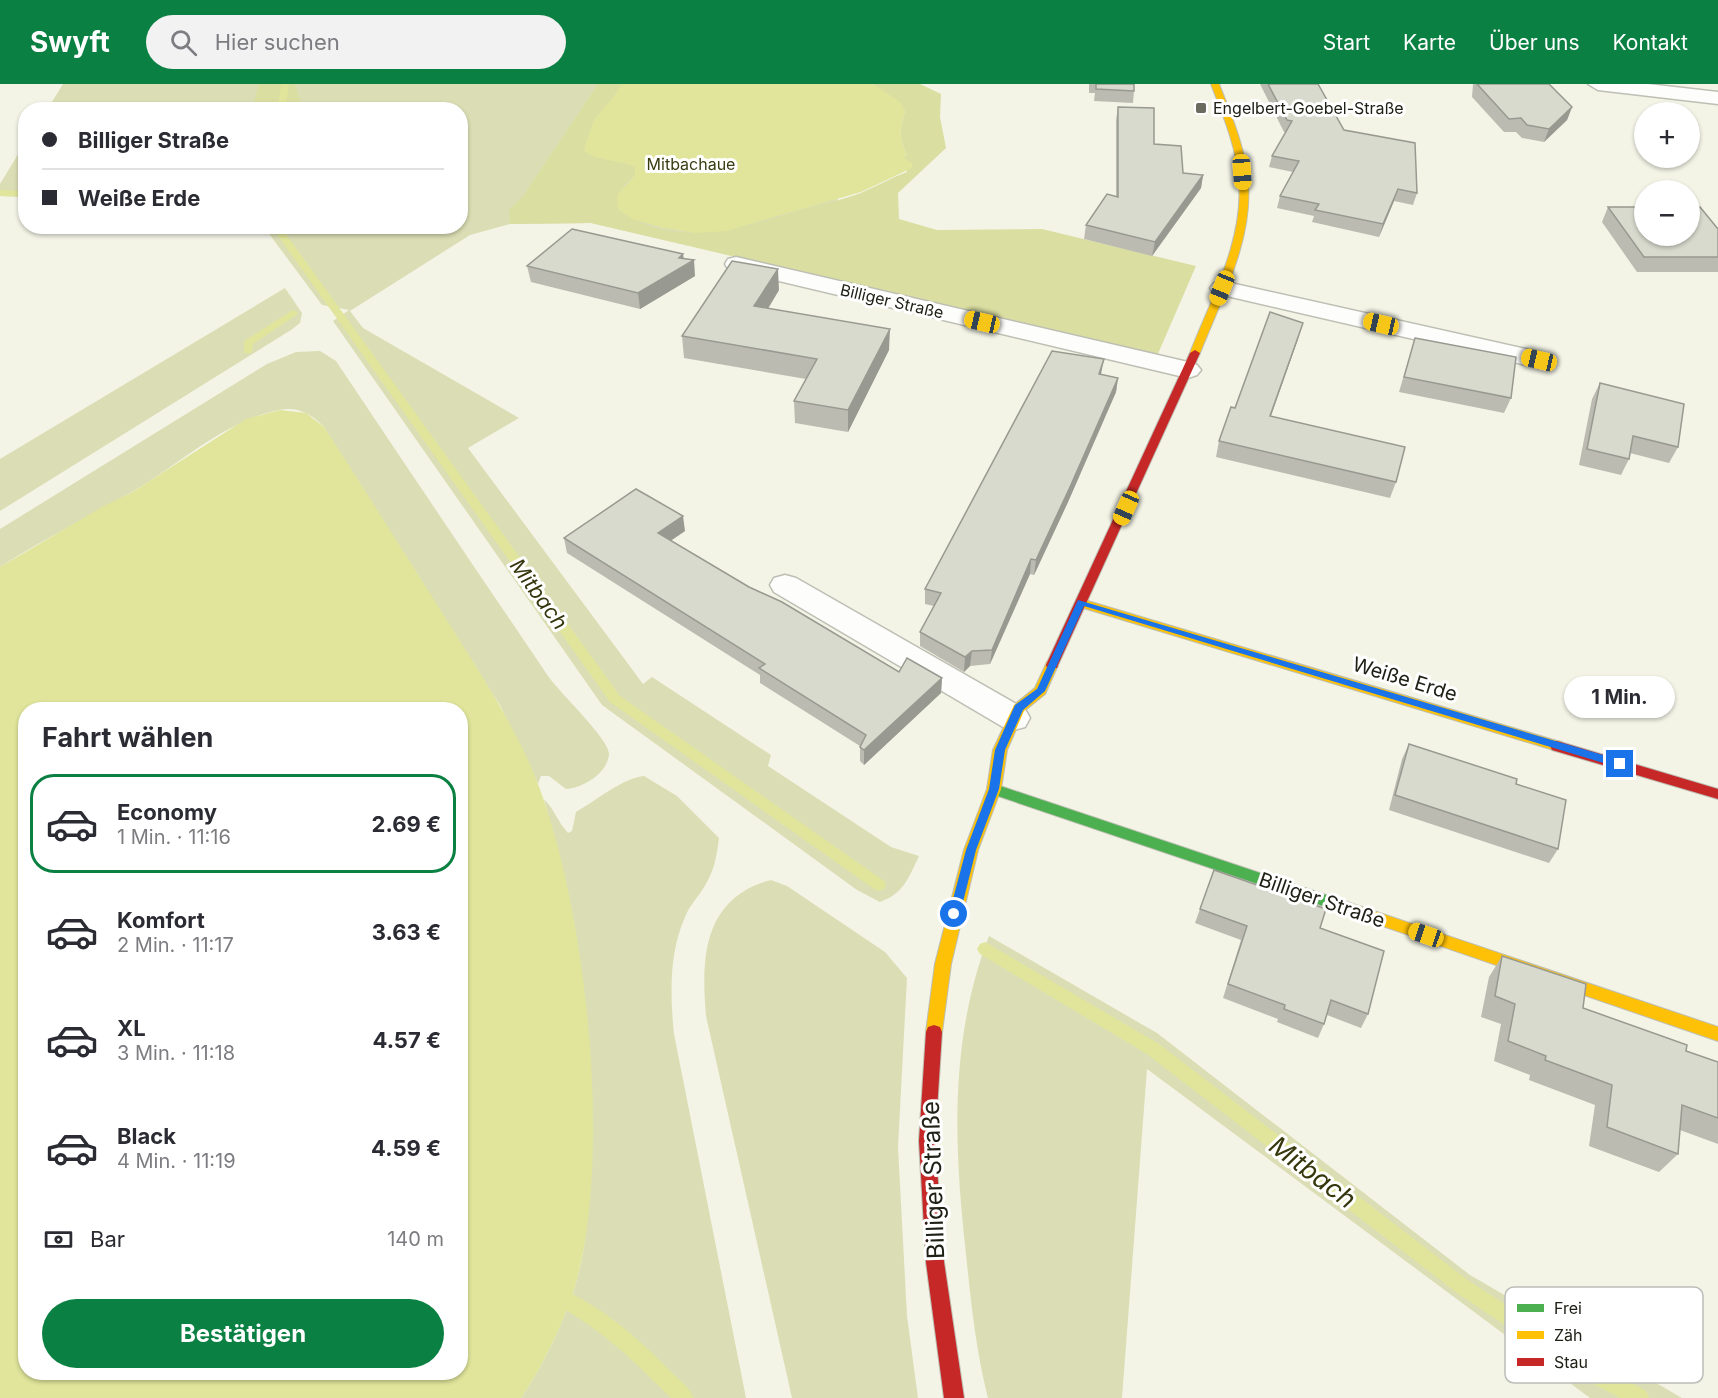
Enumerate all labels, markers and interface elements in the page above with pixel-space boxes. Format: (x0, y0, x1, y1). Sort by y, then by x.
search box (146, 15, 566, 69)
text: Swyft (30, 25, 110, 59)
icon: search (167, 26, 200, 59)
text: Hier suchen (215, 29, 340, 55)
text: Start (1323, 30, 1370, 55)
text: Karte (1403, 30, 1456, 55)
text: Über uns (1489, 30, 1580, 55)
text: Kontakt (1613, 30, 1688, 55)
place label: Engelbert-Goebel-Straße (1213, 98, 1404, 118)
marker: Engelbert-Goebel-Straße (1194, 101, 1208, 115)
map controls (1634, 102, 1700, 246)
button: + (1634, 102, 1700, 168)
text: Billiger Straße (78, 127, 229, 153)
car (1232, 153, 1252, 191)
park label: Mitbachaue (647, 154, 735, 174)
button: − (1634, 180, 1700, 246)
text: Weiße Erde (78, 185, 200, 211)
car (1207, 268, 1237, 308)
street label: Billiger Straße (838, 279, 946, 323)
car (962, 309, 1002, 335)
car (1361, 311, 1401, 337)
car (1519, 347, 1559, 373)
car (1110, 488, 1142, 528)
water label: Mitbach (505, 554, 573, 634)
street label: Weiße Erde (1350, 652, 1460, 706)
callout: 1 Min. (1564, 677, 1676, 719)
text: 1 Min. (1591, 685, 1648, 709)
text: Fahrt wählen (42, 721, 213, 754)
route end (1606, 750, 1633, 777)
icon: car (45, 797, 99, 851)
text: Economy (117, 799, 217, 825)
text: 2.69 € (372, 811, 441, 837)
text: 1 Min. · 11:16 (117, 825, 231, 849)
street label: Billiger Straße (1256, 867, 1388, 933)
route start (940, 900, 967, 927)
icon: car (45, 905, 99, 959)
text: Komfort (117, 907, 205, 933)
text: 3.63 € (372, 919, 441, 945)
car (1406, 921, 1446, 949)
text: 2 Min. · 11:17 (117, 933, 234, 957)
icon: car (45, 1013, 99, 1067)
text: XL (117, 1015, 146, 1041)
text: 4.57 € (373, 1027, 441, 1053)
text: 3 Min. · 11:18 (117, 1041, 235, 1065)
street label: Billiger Straße (916, 1101, 950, 1259)
icon: car (45, 1121, 99, 1175)
text: Black (117, 1123, 176, 1149)
water label: Mitbach (1264, 1129, 1362, 1215)
text: 4.59 € (371, 1135, 441, 1161)
text: 4 Min. · 11:19 (117, 1149, 236, 1173)
icon: cash (42, 1223, 75, 1256)
text: Bar (90, 1226, 125, 1252)
text: 140 m (387, 1227, 444, 1251)
legend (1505, 1287, 1703, 1383)
text: Frei (1554, 1298, 1582, 1318)
button: Bestätigen (42, 1299, 444, 1368)
text: Zäh (1554, 1325, 1583, 1345)
text: Stau (1554, 1352, 1588, 1372)

